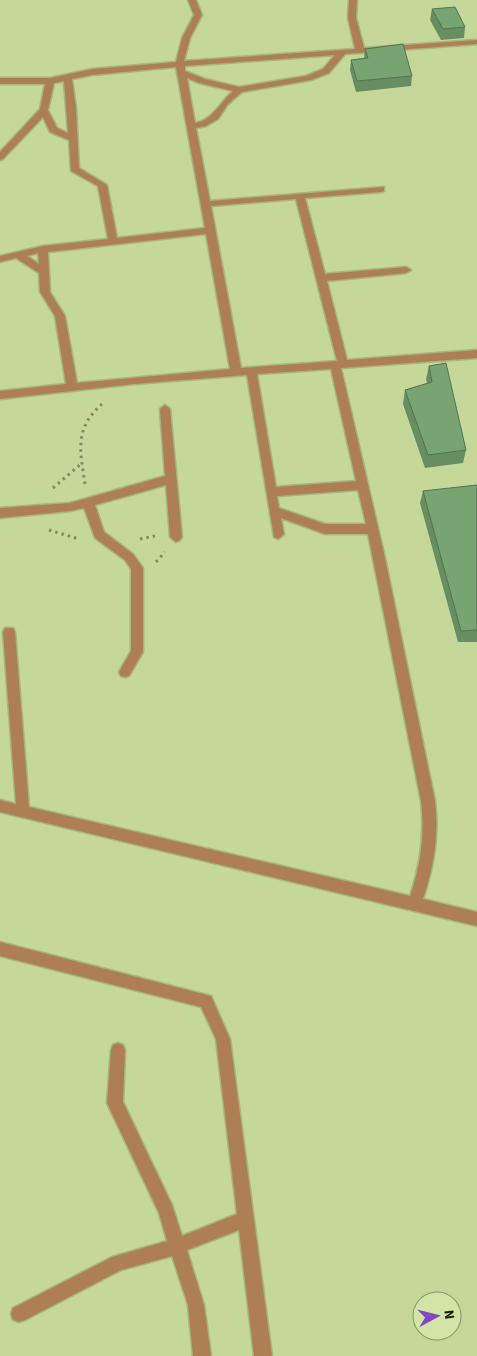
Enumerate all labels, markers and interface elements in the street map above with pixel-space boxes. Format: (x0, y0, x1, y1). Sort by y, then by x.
north arrow (412, 1291, 462, 1341)
text: N (438, 1309, 459, 1320)

